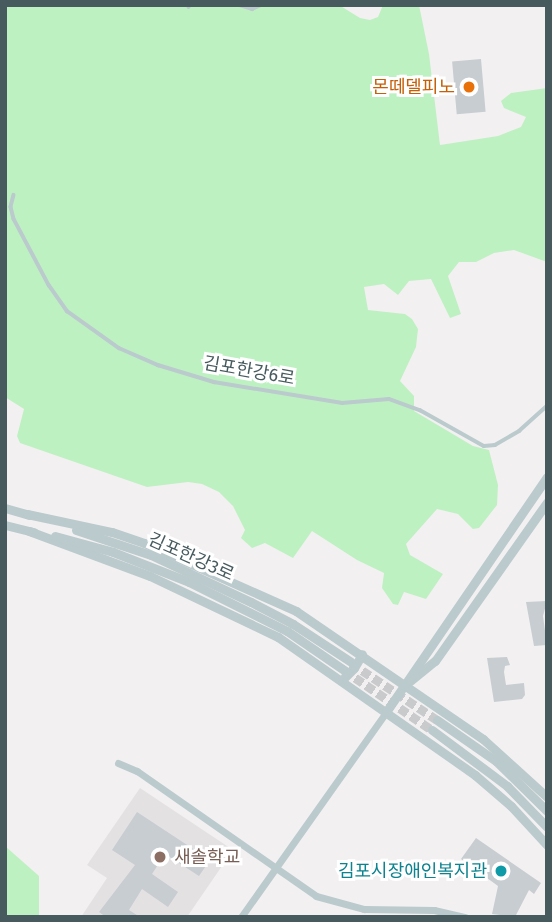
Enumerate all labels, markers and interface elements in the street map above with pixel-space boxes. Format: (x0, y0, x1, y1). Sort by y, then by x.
place label: 몬떼델피노 (372, 76, 455, 98)
marker: 몬떼델피노 (461, 79, 477, 95)
street label: 김포한강6로 (202, 352, 296, 390)
street label: 김포한강3로 (145, 528, 237, 586)
place label: 새솔학교 (174, 846, 240, 868)
marker: 새솔학교 (152, 849, 168, 865)
place label: 김포시장애인복지관 (338, 860, 487, 882)
marker: 김포시장애인복지관 (493, 863, 509, 879)

